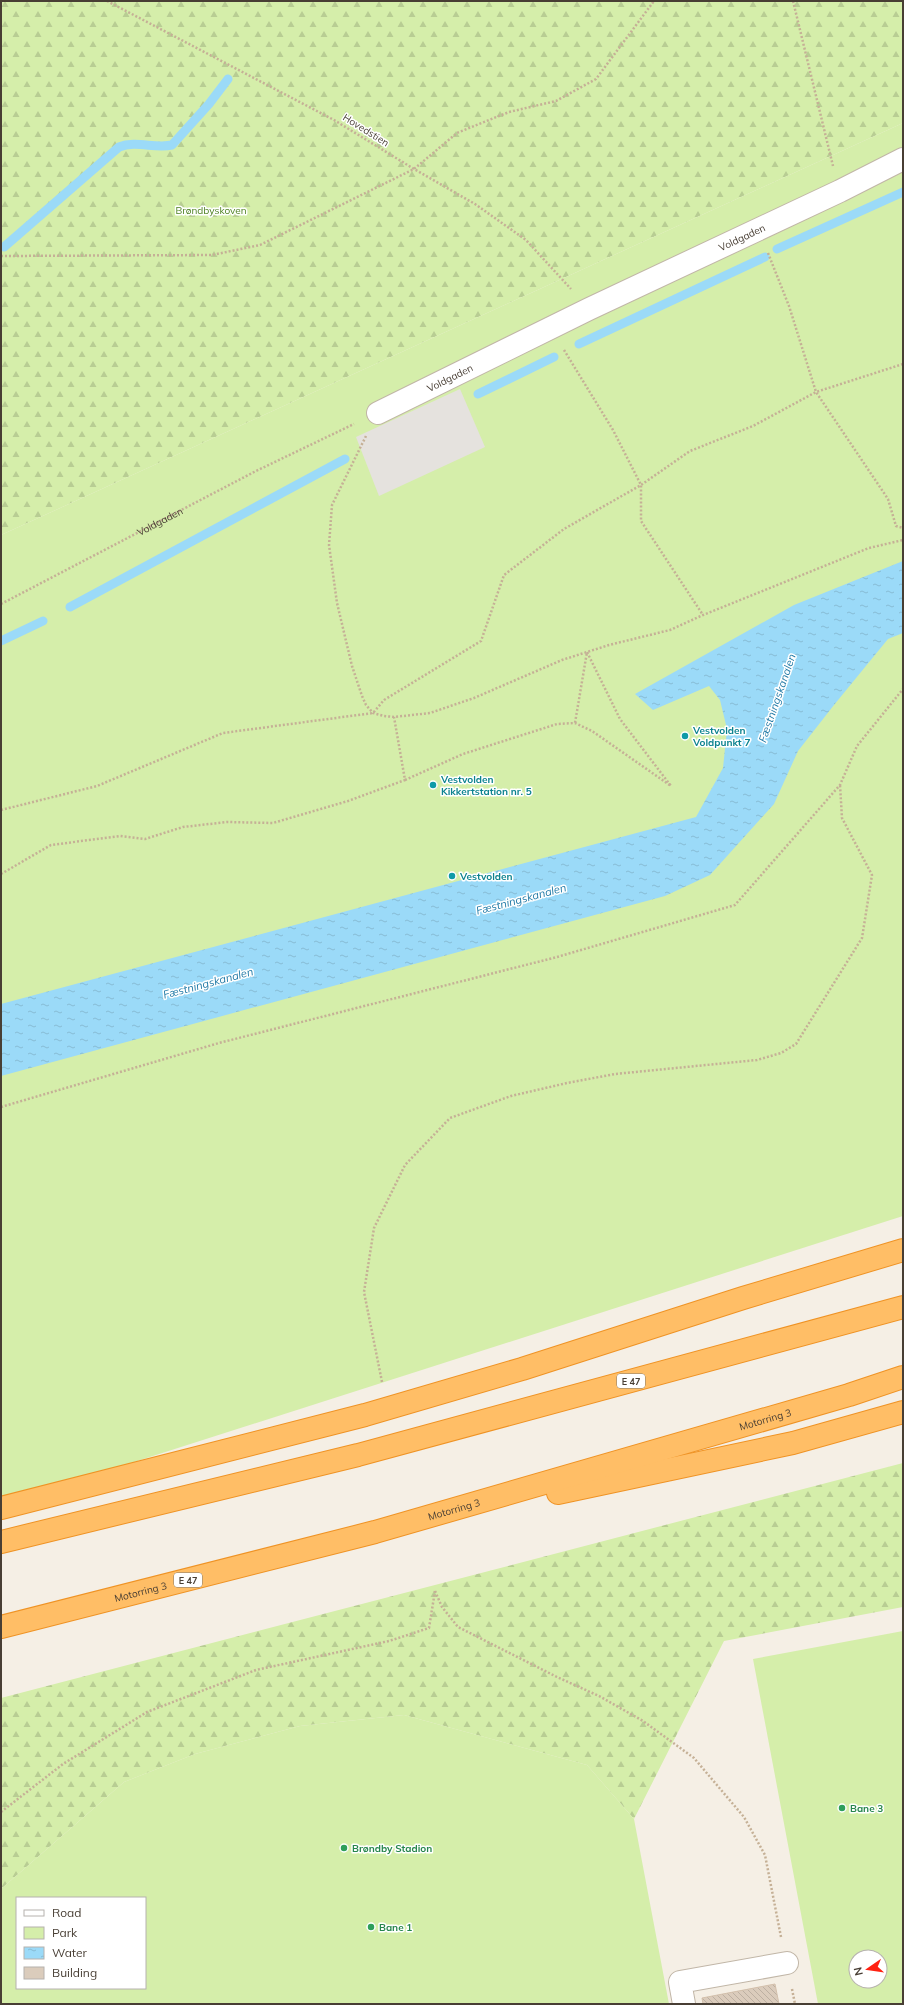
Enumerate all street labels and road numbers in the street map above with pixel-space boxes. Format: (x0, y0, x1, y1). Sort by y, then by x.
street label: Hovedstien (340, 111, 392, 149)
street label: Voldgaden (716, 221, 767, 254)
street label: Voldgaden (425, 361, 475, 394)
street label: Voldgaden (135, 504, 185, 539)
road number: E 47 (617, 1374, 645, 1388)
street label: Motorring 3 (738, 1406, 793, 1433)
street label: Motorring 3 (426, 1496, 481, 1523)
road number: E 47 (174, 1573, 202, 1587)
street label: Motorring 3 (113, 1579, 168, 1604)

